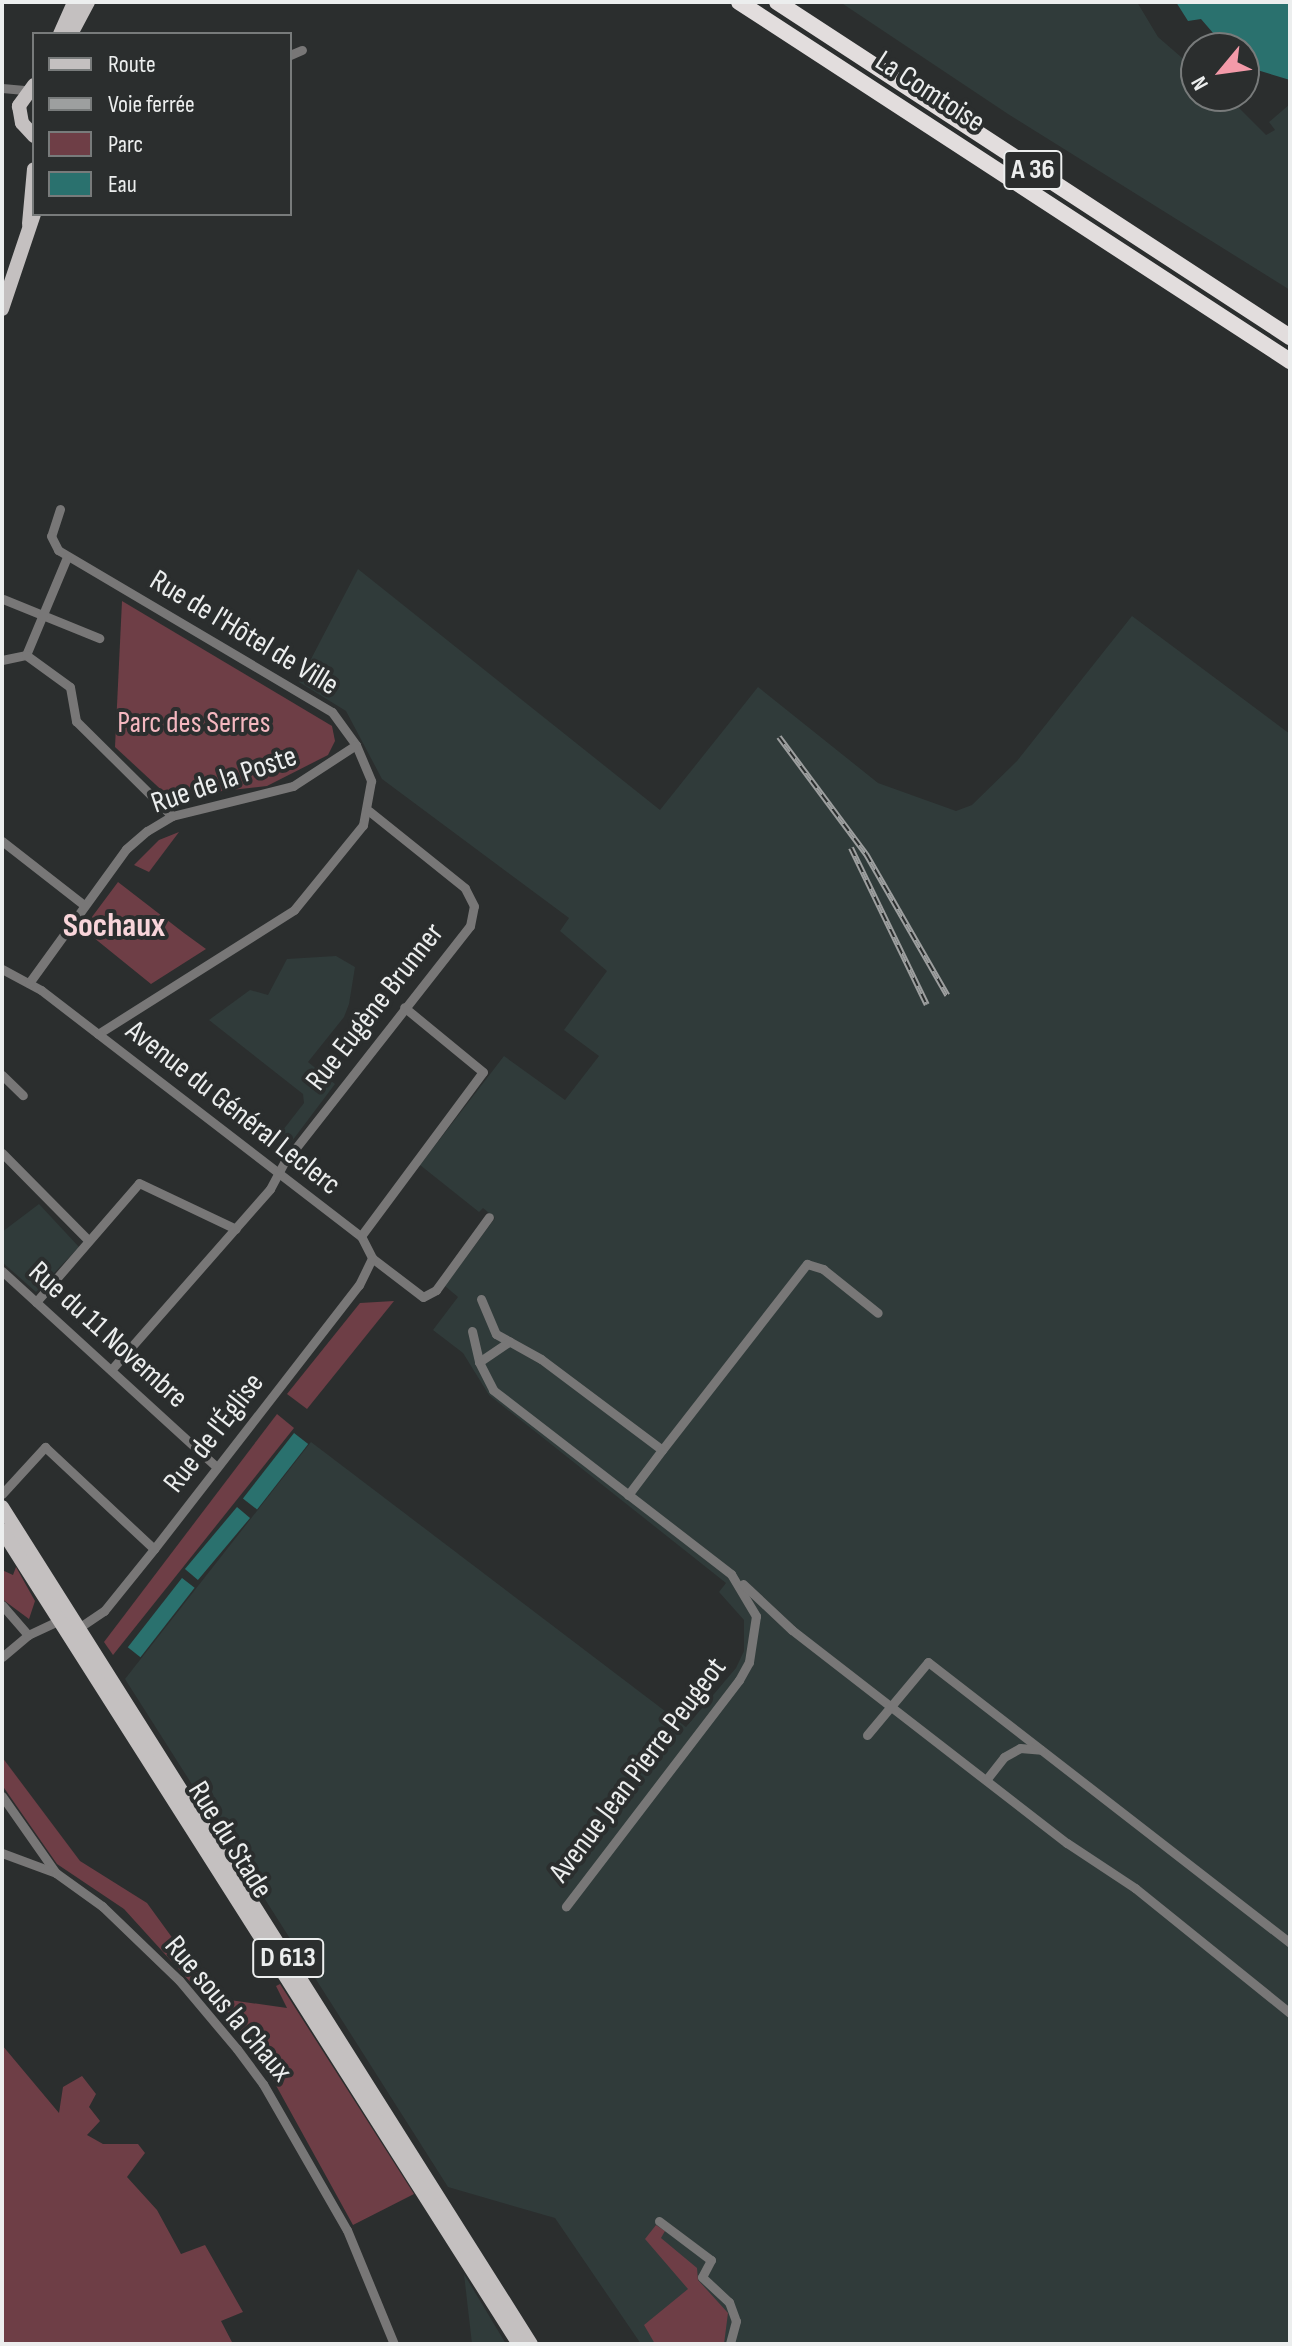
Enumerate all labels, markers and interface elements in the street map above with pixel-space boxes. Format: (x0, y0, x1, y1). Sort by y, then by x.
legend (32, 32, 292, 216)
north arrow (1180, 32, 1260, 112)
street label: La Comtoise (868, 43, 992, 141)
text: Route (108, 50, 156, 79)
text: N (1186, 71, 1215, 95)
text: Voie ferrée (108, 90, 195, 119)
text: Parc (108, 130, 143, 159)
road number: A 36 (1003, 146, 1063, 194)
text: Eau (108, 170, 137, 199)
street label: Rue de l'Hôtel de Ville (143, 563, 345, 703)
park label: Parc des Serres (117, 705, 271, 741)
street label: Rue de la Poste (147, 738, 301, 822)
district label: Sochaux (63, 906, 165, 946)
street label: Rue Eugène Brunner (298, 916, 452, 1098)
street label: Avenue du Général Leclerc (118, 1013, 348, 1203)
street label: Rue du 11 Novembre (21, 1254, 195, 1416)
street label: Rue de l'Église (156, 1366, 272, 1500)
street label: Avenue Jean Pierre Peugeot (542, 1651, 734, 1889)
street label: Rue du Stade (180, 1775, 280, 1905)
street label: Rue sous la Chaux (157, 1929, 299, 2089)
road number: D 613 (252, 1934, 324, 1982)

